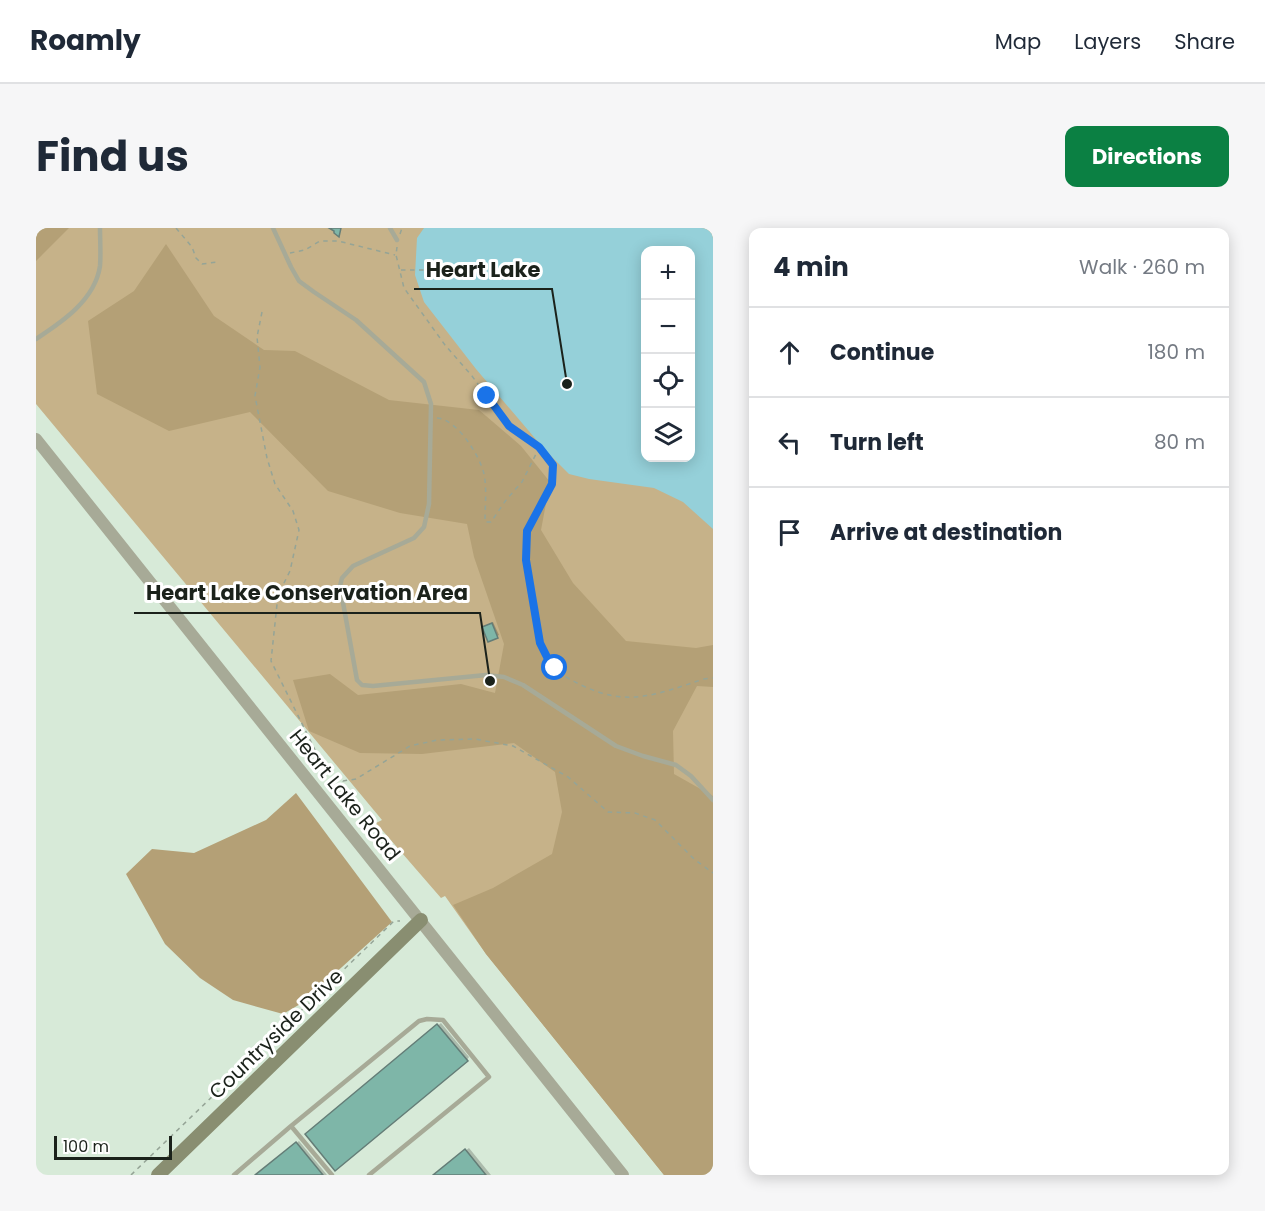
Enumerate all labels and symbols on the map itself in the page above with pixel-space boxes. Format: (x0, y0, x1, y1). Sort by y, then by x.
callout: Heart Lake (414, 250, 552, 289)
text: Heart Lake (426, 255, 540, 284)
route end (473, 382, 499, 408)
callout: Heart Lake Conservation Area (134, 574, 480, 613)
text: Heart Lake Conservation Area (146, 578, 468, 607)
route start (541, 654, 567, 680)
street label: Heart Lake Road (283, 723, 407, 867)
street label: Countryside Drive (203, 963, 349, 1105)
scale bar (54, 1133, 172, 1160)

